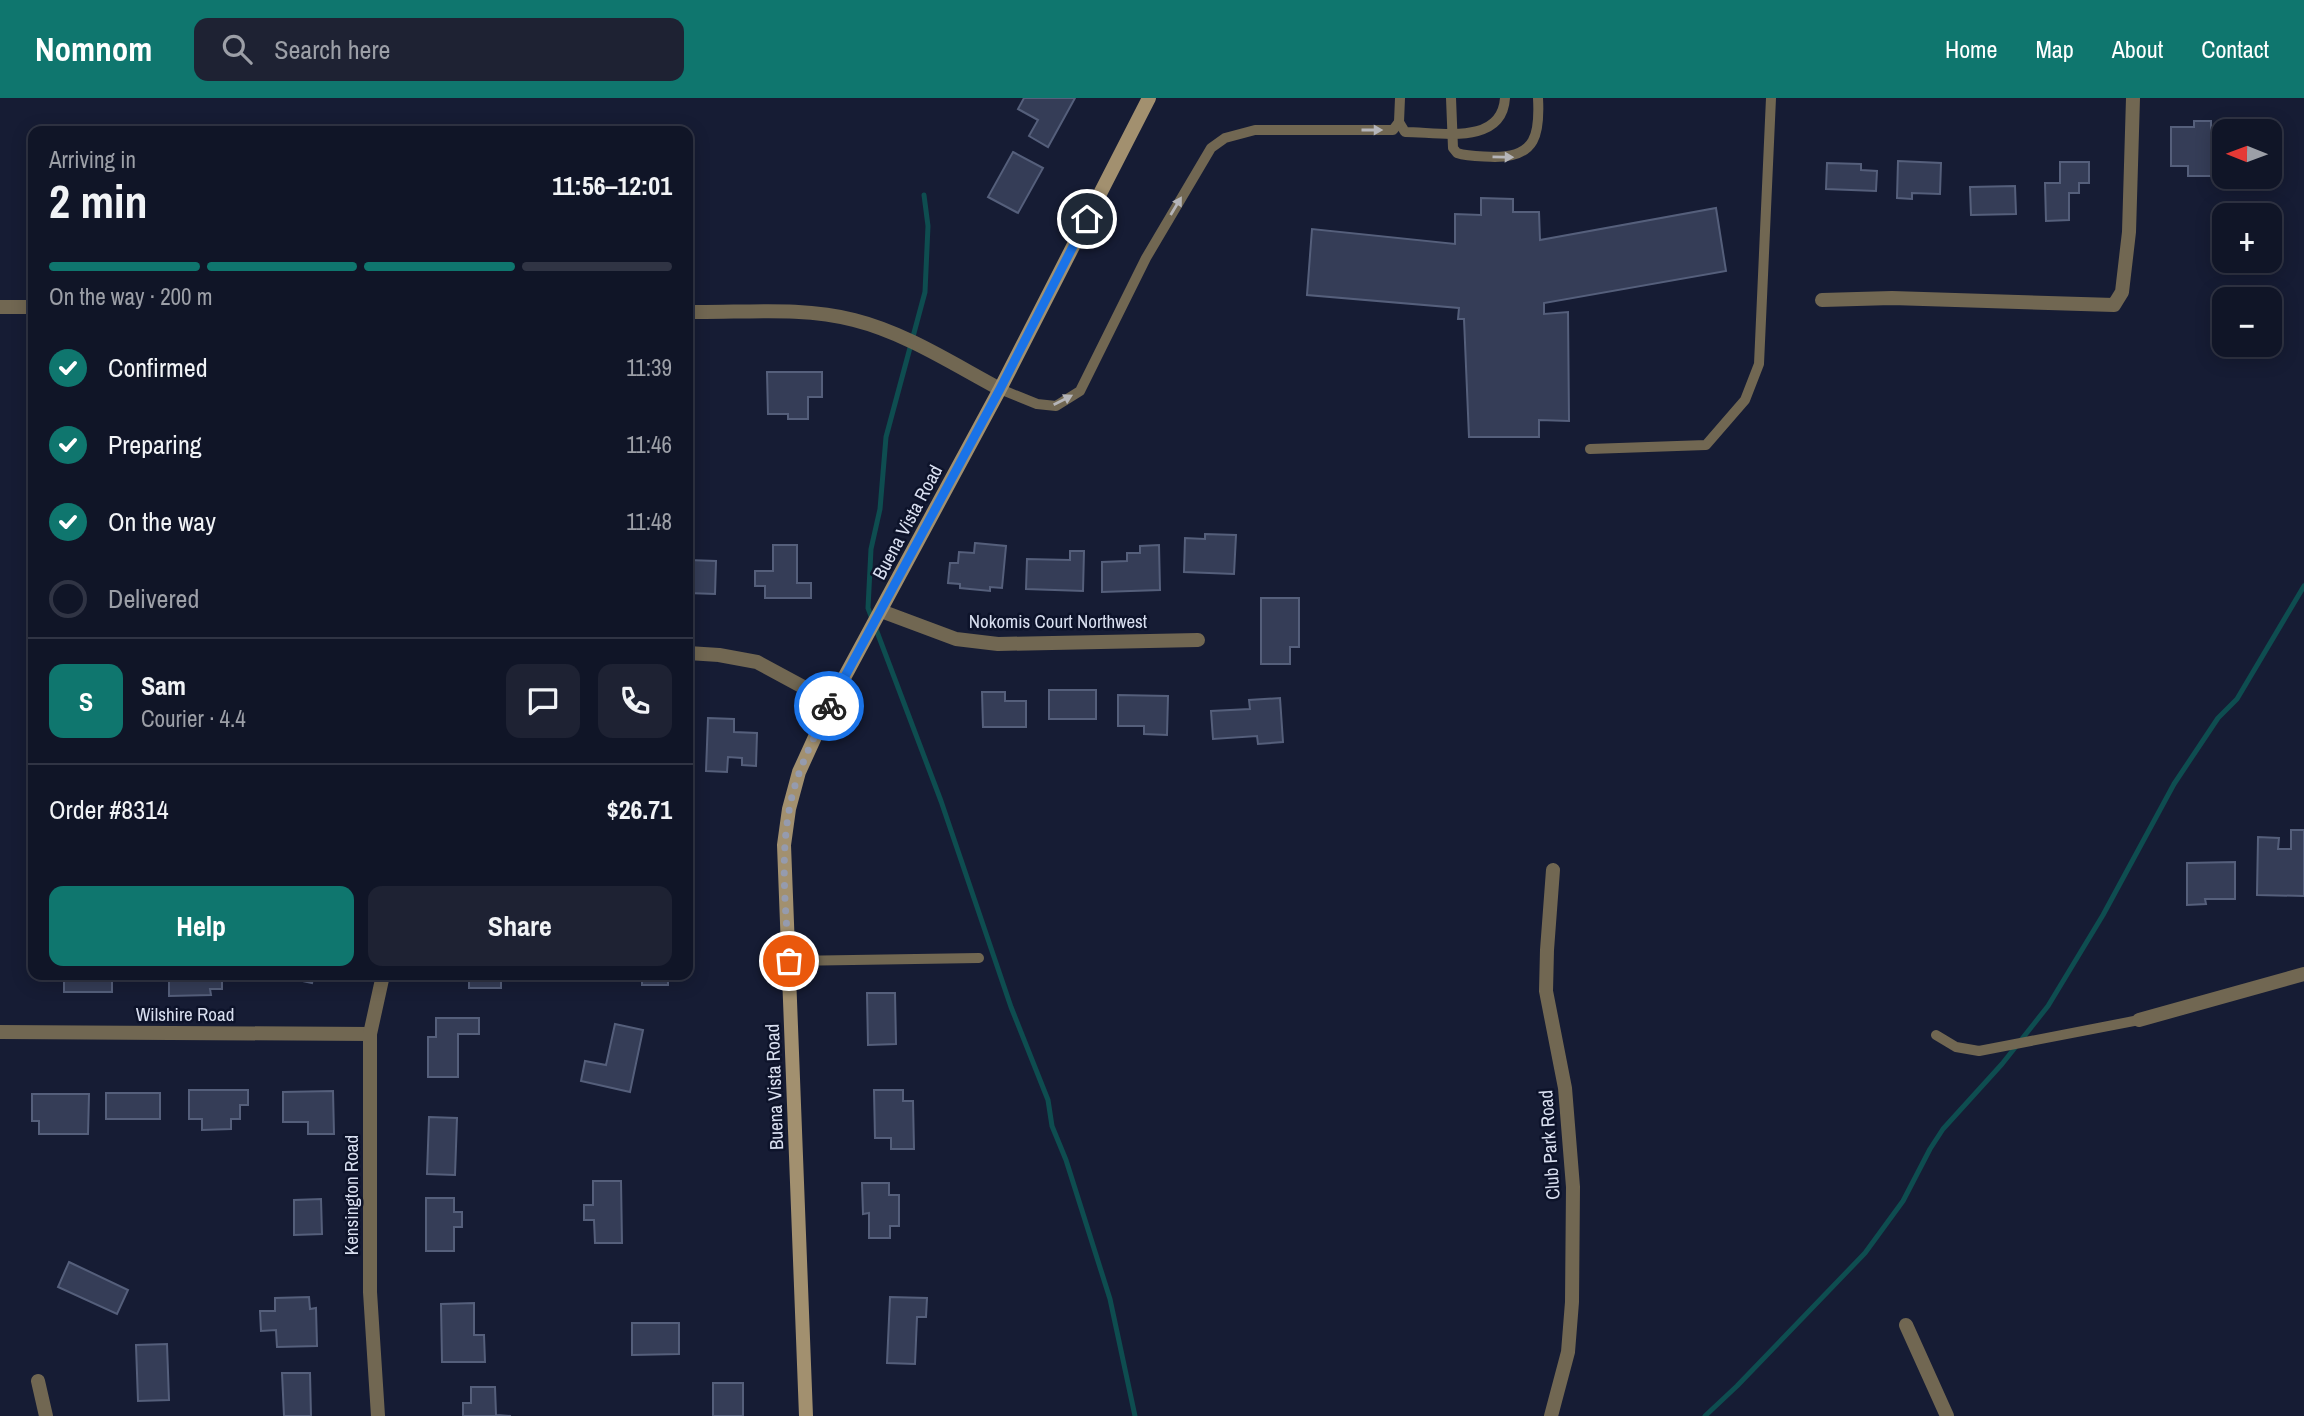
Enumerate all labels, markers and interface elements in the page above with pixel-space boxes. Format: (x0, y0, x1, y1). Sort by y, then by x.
search box (194, 18, 684, 81)
text: Nomnom (35, 27, 152, 71)
icon: search (218, 30, 256, 68)
text: Search here (274, 32, 390, 67)
text: Home (1945, 33, 1997, 65)
text: Map (2035, 33, 2074, 65)
text: About (2112, 33, 2163, 65)
text: Contact (2201, 33, 2269, 65)
north arrow (2212, 119, 2282, 189)
map controls (2212, 119, 2282, 357)
one-way arrow (1361, 124, 1383, 136)
text: Arriving in (49, 144, 136, 175)
one-way arrow (1492, 151, 1514, 162)
text: 11:56–12:01 (552, 168, 672, 203)
text: 2 min (49, 170, 148, 232)
pin (1057, 189, 1117, 249)
one-way arrow (1170, 197, 1182, 216)
icon: home (1068, 200, 1106, 238)
button: + (2212, 203, 2282, 273)
text: On the way · 200 m (49, 281, 213, 312)
button: − (2212, 287, 2282, 357)
icon: check (49, 349, 87, 387)
text: Confirmed (108, 350, 208, 385)
text: 11:39 (626, 352, 672, 383)
one-way arrow (1054, 395, 1074, 407)
icon: check (49, 426, 87, 464)
text: Preparing (108, 427, 202, 462)
text: 11:46 (626, 429, 672, 460)
street label: Buena Vista Road (866, 460, 948, 584)
icon: check (49, 503, 87, 541)
text: On the way (108, 504, 216, 539)
text: 11:48 (626, 506, 672, 537)
text: Delivered (108, 581, 199, 616)
street label: Nokomis Court Northwest (969, 608, 1148, 634)
button: chat (506, 664, 580, 738)
button: phone (598, 664, 672, 738)
text: Sam (141, 668, 186, 703)
courier (794, 671, 864, 741)
text: S (79, 684, 93, 719)
icon: bike (810, 687, 848, 725)
text: Courier · 4.4 (141, 703, 246, 734)
text: Order #8314 (49, 792, 169, 827)
text: $26.71 (607, 792, 672, 827)
button: Help (49, 886, 354, 966)
button: Share (368, 886, 672, 966)
pin (759, 931, 819, 991)
icon: bag (770, 942, 808, 980)
street label: Wilshire Road (136, 1001, 234, 1027)
street label: Buena Vista Road (759, 1023, 789, 1151)
street label: Club Park Road (1532, 1089, 1566, 1201)
street label: Kensington Road (338, 1135, 364, 1255)

